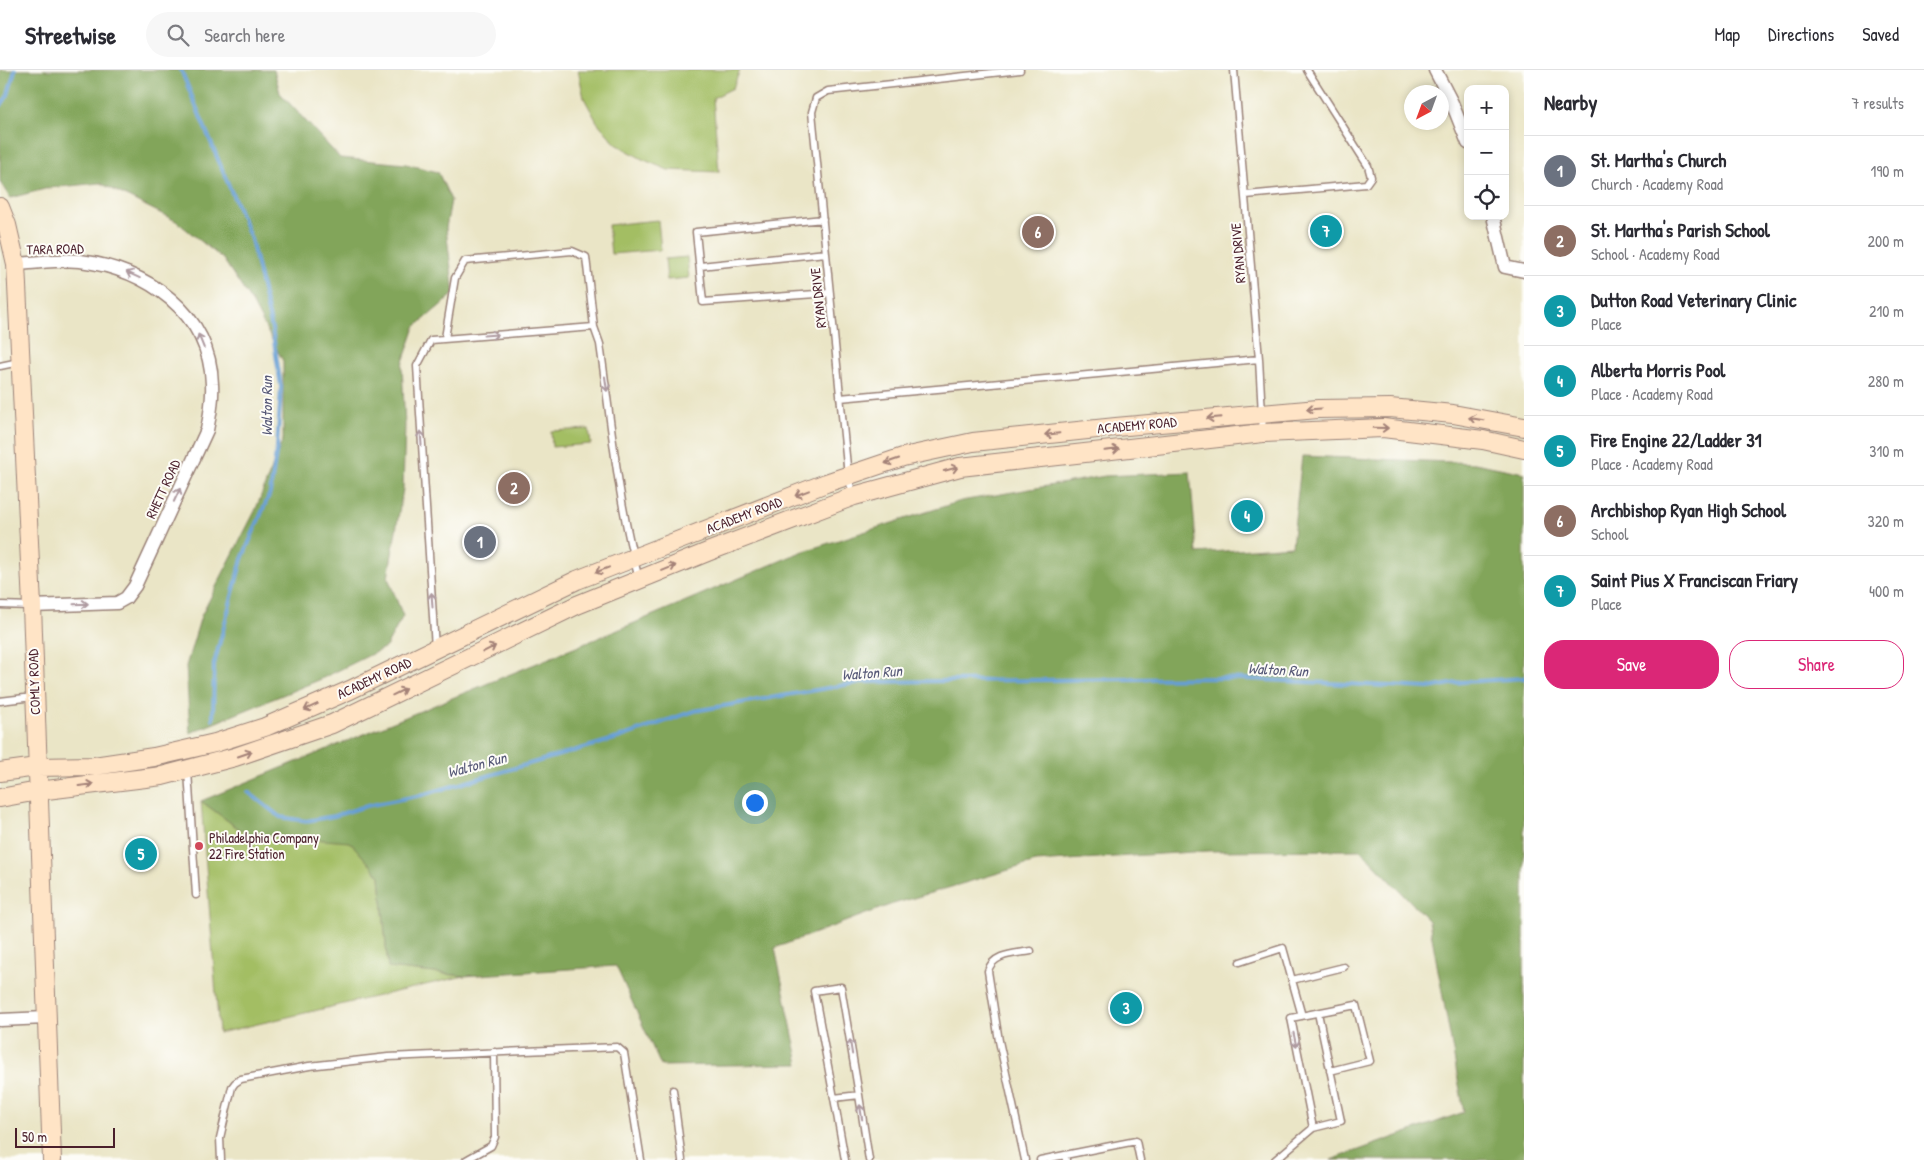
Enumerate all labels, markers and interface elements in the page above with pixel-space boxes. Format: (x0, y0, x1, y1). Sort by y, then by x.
search box (146, 12, 496, 57)
text: Streetwise (25, 19, 116, 51)
icon: search (164, 21, 192, 49)
text: Search here (204, 22, 285, 48)
text: Map (1715, 22, 1740, 47)
text: Directions (1768, 22, 1834, 47)
text: Saved (1862, 22, 1899, 47)
north arrow (1404, 85, 1449, 130)
map controls (1464, 85, 1509, 220)
button: + (1464, 85, 1509, 130)
text: Nearby (1544, 88, 1597, 117)
text: 7 results (1851, 92, 1904, 114)
button: − (1464, 130, 1509, 175)
text: St. Martha's Church (1591, 147, 1726, 173)
text: 1 (1557, 160, 1563, 182)
text: 190 m (1871, 160, 1904, 182)
text: Church · Academy Road (1591, 173, 1723, 195)
button: locate (1464, 175, 1509, 220)
pin: 7 (1310, 212, 1342, 250)
pin: 6 (1022, 213, 1054, 251)
text: St. Martha's Parish School (1591, 217, 1770, 243)
street label: RYAN DRIVE (1225, 222, 1250, 284)
text: 2 (1556, 230, 1564, 252)
text: 200 m (1868, 230, 1904, 252)
street label: TARA ROAD (26, 238, 84, 258)
text: School · Academy Road (1591, 243, 1719, 265)
street label: RYAN DRIVE (805, 267, 830, 329)
one-way arrow (126, 270, 141, 280)
text: Dutton Road Veterinary Clinic (1591, 287, 1796, 313)
text: 3 (1556, 300, 1564, 322)
text: 210 m (1869, 300, 1904, 322)
text: Place (1591, 313, 1622, 335)
one-way arrow (483, 330, 499, 339)
one-way arrow (196, 334, 205, 349)
text: Alberta Morris Pool (1591, 357, 1725, 383)
text: 4 (1557, 370, 1563, 392)
text: 280 m (1868, 370, 1904, 392)
water label: Walton Run (256, 375, 277, 436)
one-way arrow (601, 376, 611, 392)
text: Place · Academy Road (1591, 383, 1713, 405)
one-way arrow (1307, 405, 1323, 414)
street label: ACADEMY ROAD (1097, 412, 1178, 437)
one-way arrow (1206, 413, 1222, 423)
one-way arrow (1468, 413, 1484, 423)
one-way arrow (1373, 424, 1389, 433)
text: Fire Engine 22/Ladder 31 (1591, 427, 1762, 453)
one-way arrow (1044, 429, 1060, 439)
one-way arrow (417, 431, 426, 447)
text: 5 (1557, 440, 1563, 462)
text: 310 m (1869, 440, 1904, 462)
one-way arrow (1104, 445, 1120, 455)
text: Place · Academy Road (1591, 453, 1713, 475)
street label: RHETT ROAD (141, 456, 185, 521)
one-way arrow (885, 457, 901, 466)
one-way arrow (943, 464, 959, 474)
pin: 2 (498, 469, 530, 507)
one-way arrow (172, 487, 182, 502)
one-way arrow (795, 488, 810, 498)
street label: ACADEMY ROAD (703, 491, 785, 538)
pin: 4 (1231, 497, 1263, 535)
text: Archbishop Ryan High School (1591, 497, 1786, 523)
text: 6 (1557, 510, 1563, 532)
text: 320 m (1868, 510, 1904, 532)
pin: 1 (464, 523, 496, 561)
text: School (1591, 523, 1628, 545)
one-way arrow (661, 563, 676, 572)
one-way arrow (595, 566, 610, 576)
text: Saint Pius X Franciscan Friary (1591, 567, 1798, 593)
text: 7 (1556, 580, 1564, 602)
text: 400 m (1869, 580, 1904, 602)
one-way arrow (427, 593, 436, 609)
text: Place (1591, 593, 1622, 615)
one-way arrow (72, 600, 88, 609)
button: Save (1544, 640, 1719, 689)
button: Share (1729, 640, 1904, 689)
one-way arrow (481, 644, 496, 653)
street label: COMLY ROAD (23, 648, 44, 715)
street label: ACADEMY ROAD (334, 652, 414, 703)
water label: Walton Run (1247, 657, 1310, 682)
water label: Walton Run (841, 660, 904, 685)
one-way arrow (391, 687, 406, 697)
one-way arrow (304, 702, 319, 712)
water label: Walton Run (445, 746, 510, 782)
one-way arrow (237, 748, 253, 758)
one-way arrow (78, 780, 94, 790)
your location (742, 790, 768, 816)
place label: Philadelphia Company 22 Fire Station (209, 828, 319, 863)
pin: 5 (125, 835, 157, 873)
marker: Philadelphia Company 22 Fire Station (193, 840, 205, 852)
pin: 3 (1110, 989, 1142, 1027)
one-way arrow (1291, 1031, 1301, 1047)
one-way arrow (845, 1039, 855, 1055)
one-way arrow (856, 1104, 866, 1120)
scale bar (15, 1125, 115, 1148)
text: 50 m (22, 1127, 47, 1146)

